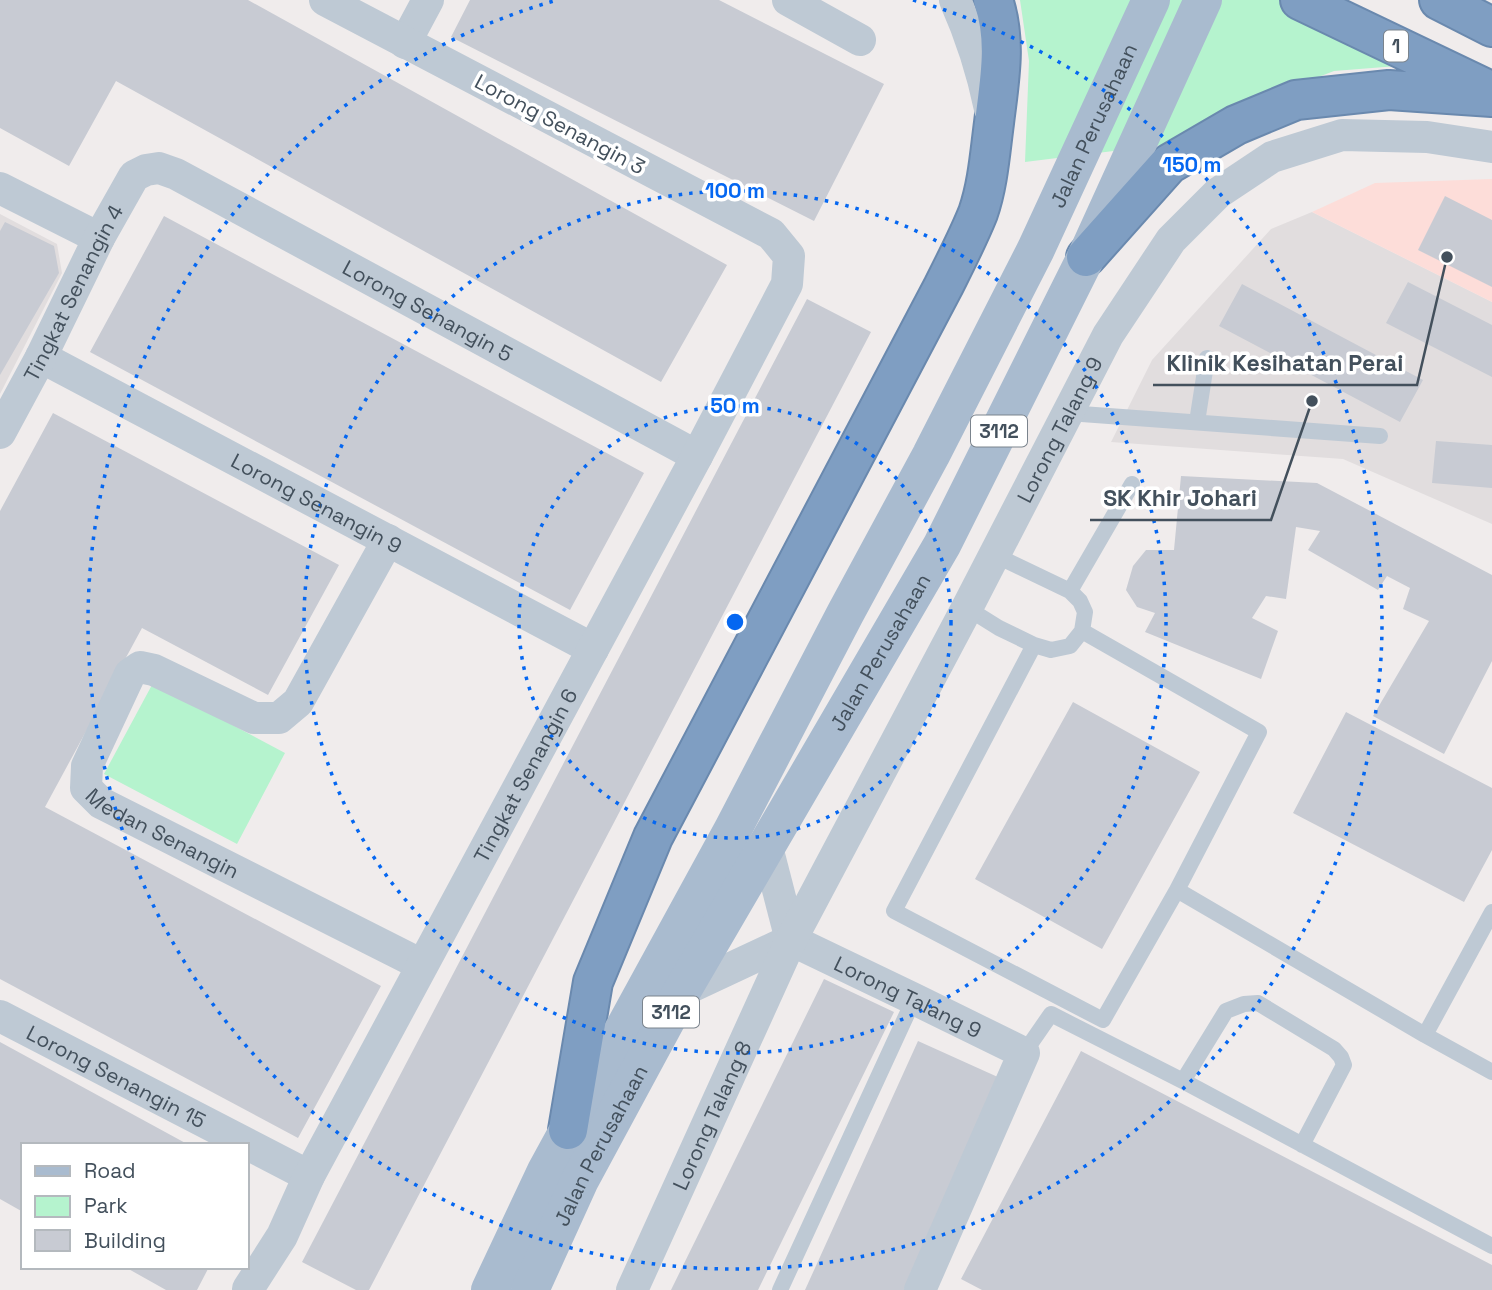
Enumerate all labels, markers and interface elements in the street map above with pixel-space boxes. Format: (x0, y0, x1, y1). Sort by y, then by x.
road number: 1 (1384, 30, 1408, 61)
street label: Jalan Perusahaan (1044, 39, 1143, 212)
street label: Lorong Senangin 3 (470, 68, 650, 180)
text: 150 m (1163, 151, 1221, 178)
text: 100 m (705, 177, 765, 204)
street label: Tingkat Senangin 4 (17, 200, 129, 386)
street label: Lorong Senangin 5 (338, 253, 518, 367)
callout: Klinik Kesihatan Perai (1153, 341, 1417, 385)
text: Klinik Kesihatan Perai (1167, 348, 1403, 378)
street label: Lorong Talang 9 (1010, 352, 1108, 507)
text: 50 m (710, 392, 760, 419)
road number: 3112 (971, 416, 1027, 446)
street label: Lorong Senangin 9 (227, 447, 407, 559)
callout: SK Khir Johari (1090, 476, 1271, 520)
text: SK Khir Johari (1103, 483, 1257, 513)
street label: Jalan Perusahaan (823, 568, 936, 736)
centre of rings (723, 610, 747, 634)
street label: Tingkat Senangin 6 (467, 683, 583, 867)
street label: Medan Senangin (80, 782, 244, 884)
street label: Lorong Talang 9 (830, 949, 986, 1044)
road number: 3112 (643, 996, 699, 1028)
street label: Lorong Senangin 15 (22, 1019, 210, 1134)
street label: Lorong Talang 8 (666, 1036, 757, 1194)
street label: Jalan Perusahaan (548, 1060, 653, 1230)
legend (21, 1143, 248, 1269)
text: Road (84, 1157, 136, 1184)
text: Park (84, 1192, 128, 1219)
text: Building (84, 1227, 166, 1254)

